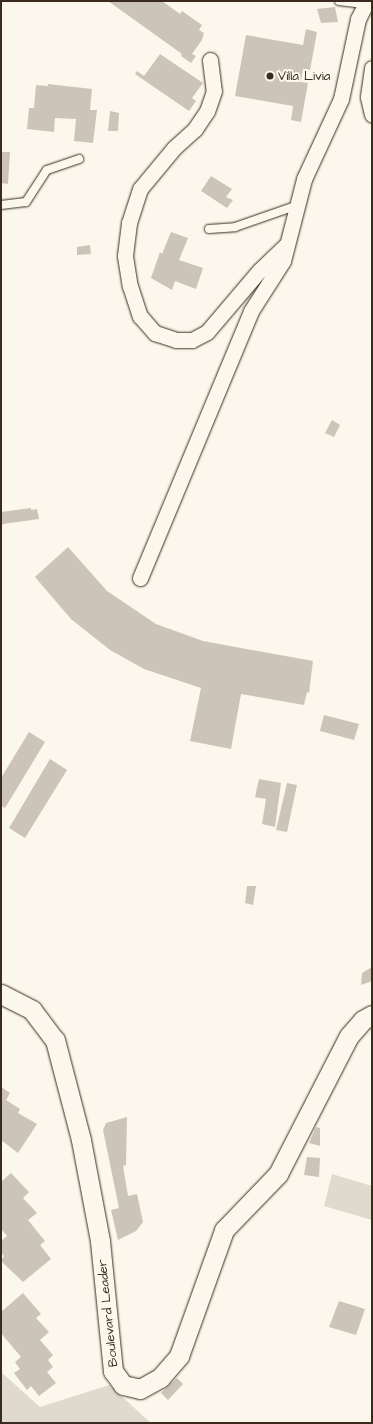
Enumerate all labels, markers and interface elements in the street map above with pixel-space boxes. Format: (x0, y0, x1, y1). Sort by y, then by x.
place label: Villa Livia (278, 68, 330, 84)
marker: Villa Livia (265, 71, 275, 81)
street label: Boulevard Leader (95, 1258, 121, 1368)

